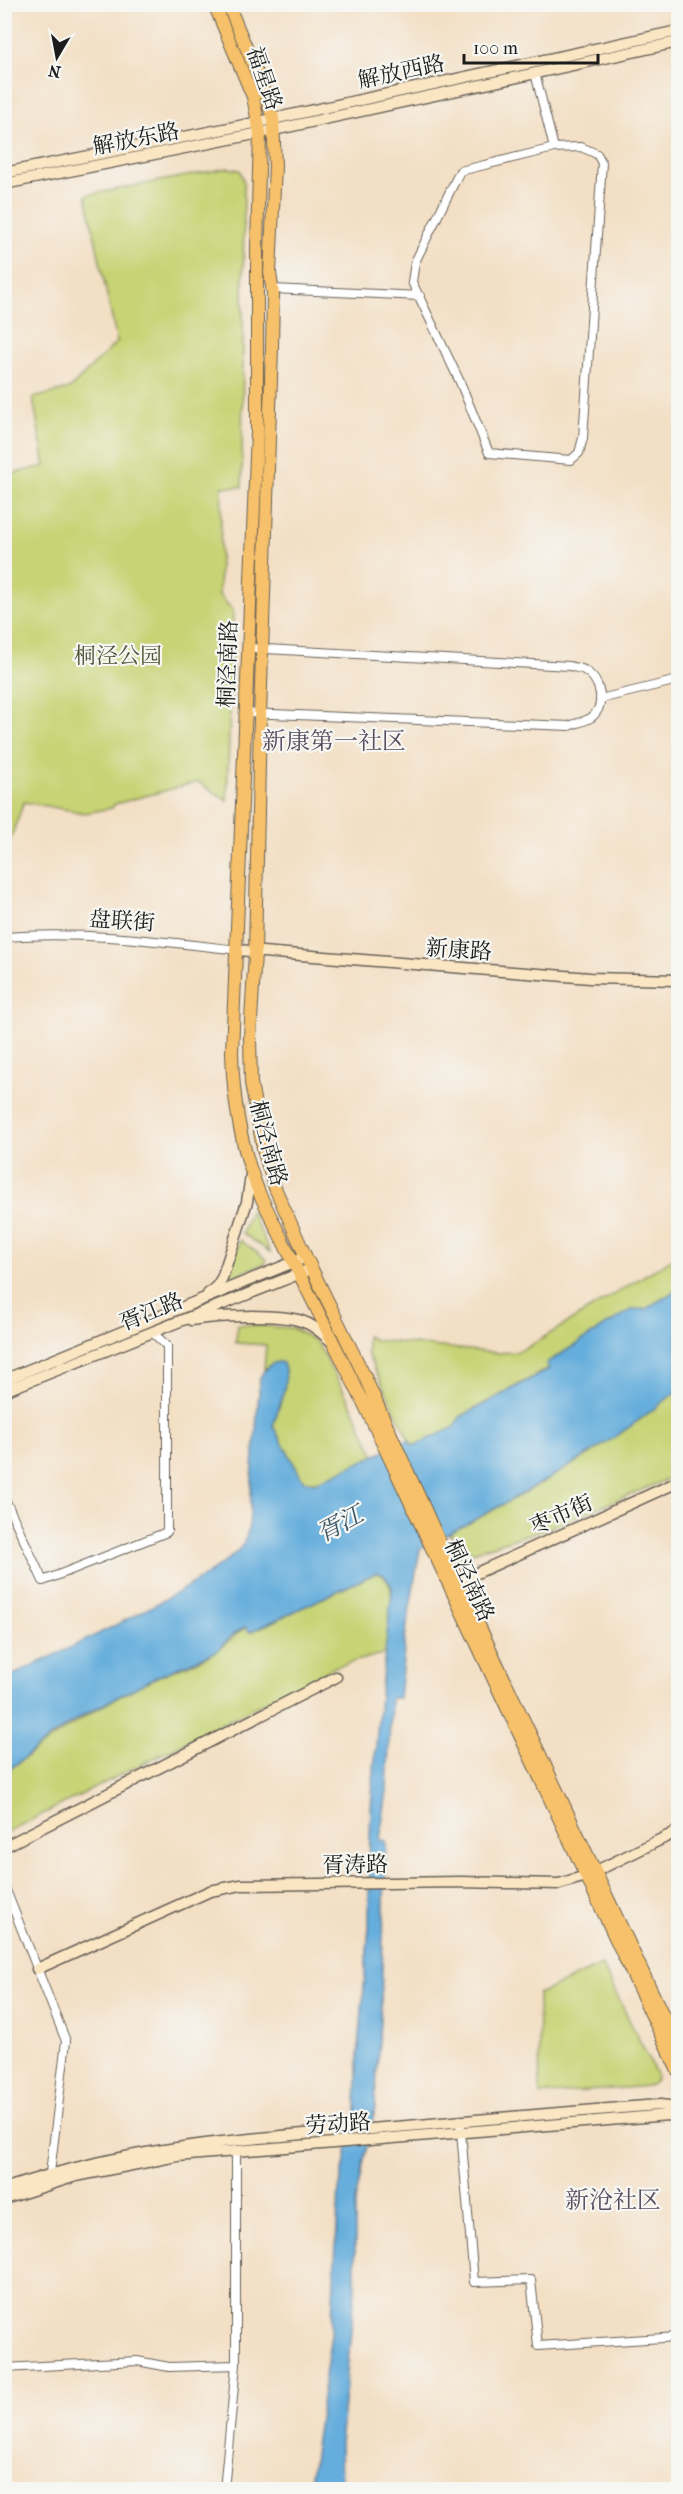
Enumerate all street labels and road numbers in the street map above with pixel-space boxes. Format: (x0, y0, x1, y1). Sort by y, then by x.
street label: 福星路 (241, 43, 287, 114)
street label: 解放西路 (355, 50, 447, 94)
street label: 解放东路 (91, 118, 182, 160)
street label: 桐泾南路 (213, 620, 243, 708)
street label: 盘联街 (88, 906, 156, 936)
street label: 新康路 (425, 935, 493, 965)
street label: 桐泾南路 (244, 1097, 292, 1189)
street label: 胥江路 (116, 1288, 187, 1336)
street label: 枣市街 (526, 1490, 597, 1540)
street label: 桐泾南路 (439, 1535, 499, 1626)
street label: 胥涛路 (322, 1851, 388, 1879)
street label: 劳动路 (304, 2109, 372, 2139)

